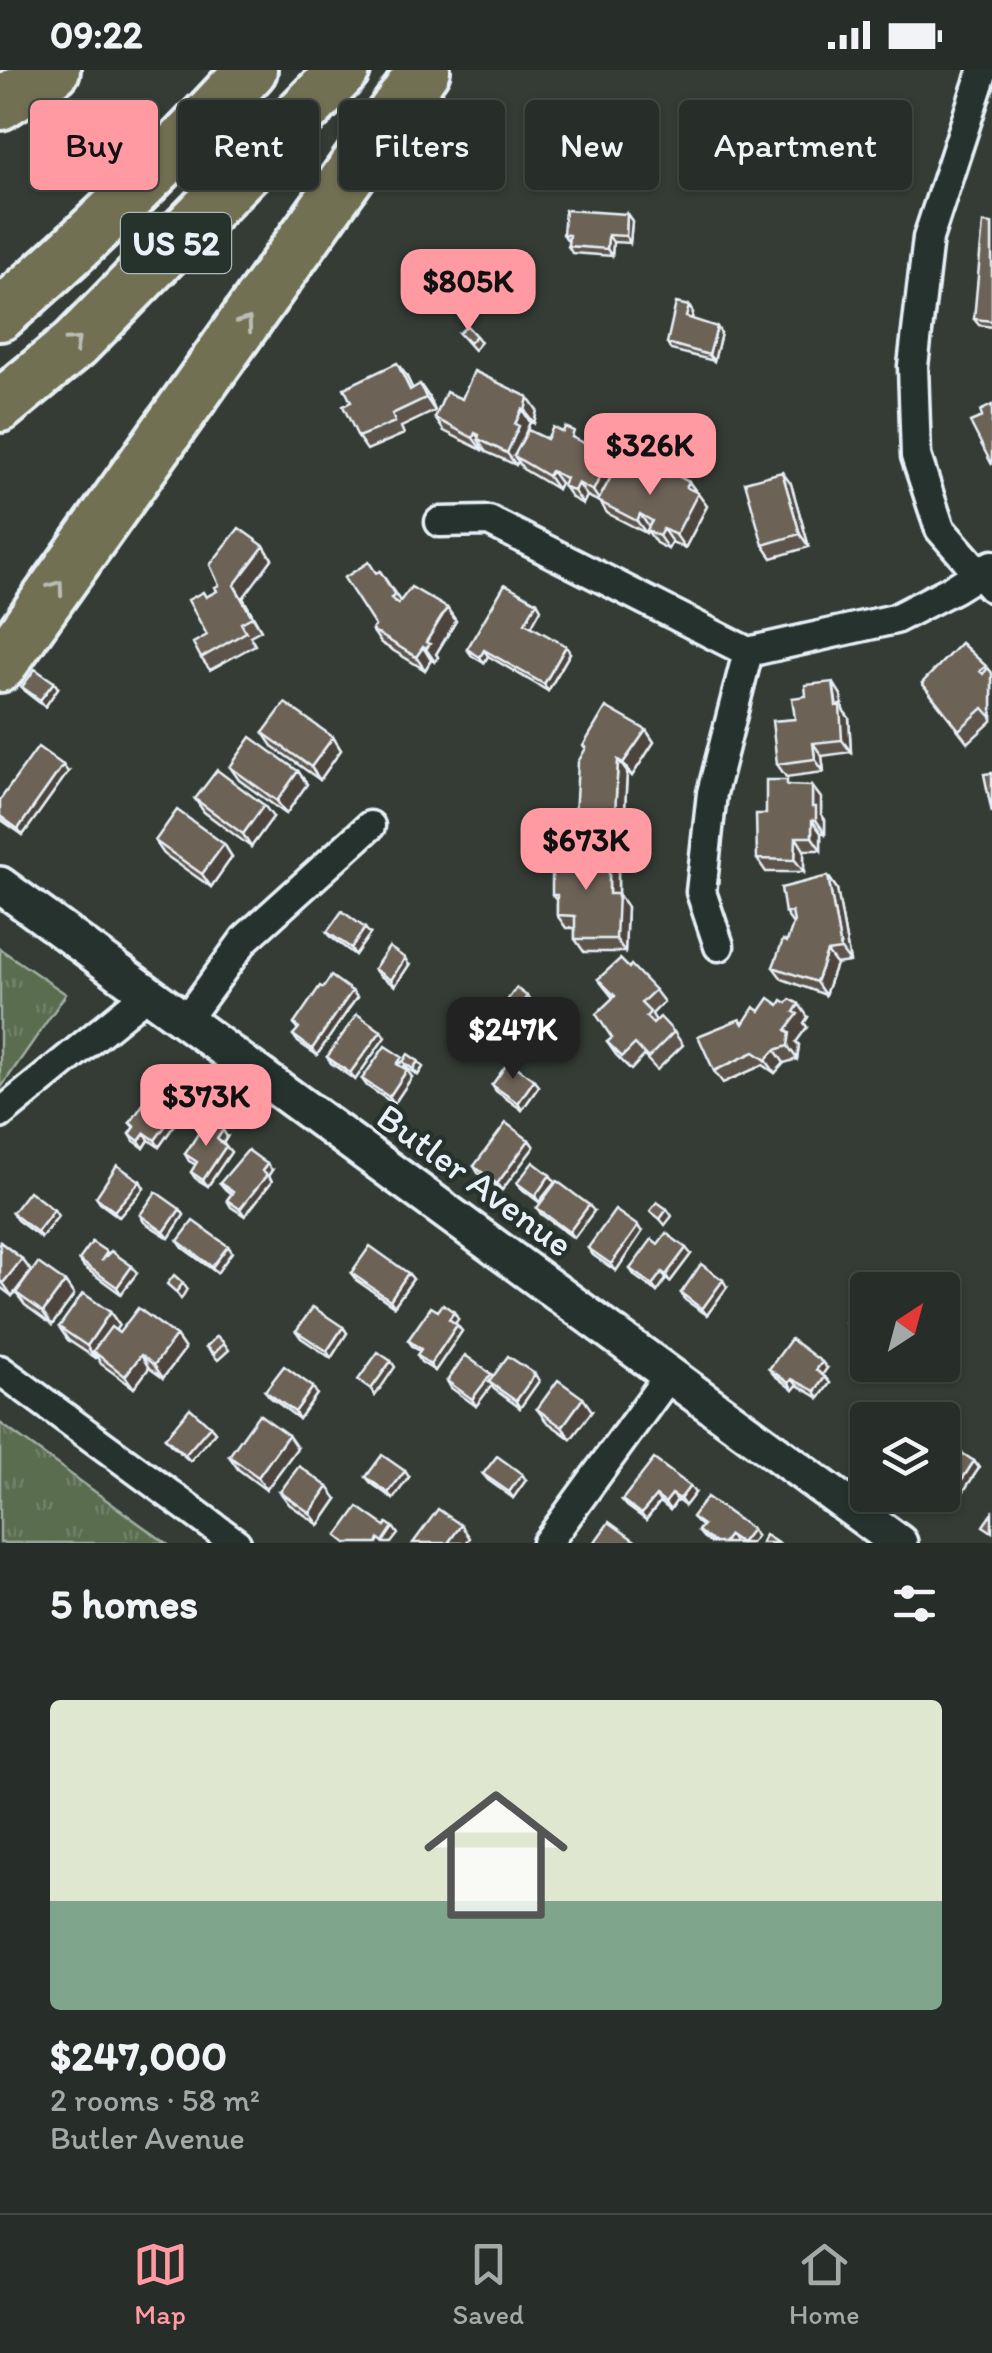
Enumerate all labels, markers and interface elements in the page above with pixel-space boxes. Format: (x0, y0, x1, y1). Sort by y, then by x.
text: 09:22 (50, 12, 143, 58)
chip: Buy (30, 100, 158, 190)
chip: Rent (178, 100, 319, 190)
chip: Filters (339, 100, 505, 190)
chip: New (525, 100, 659, 190)
chip: Apartment (679, 100, 912, 190)
road number: US 52 (121, 213, 231, 273)
pin: $805K (398, 249, 538, 334)
text: $805K (423, 262, 513, 300)
one-way arrow (233, 315, 252, 334)
one-way arrow (62, 337, 81, 355)
pin: $326K (580, 413, 720, 498)
text: $326K (606, 426, 694, 464)
one-way arrow (45, 580, 63, 598)
pin: $673K (516, 808, 656, 893)
text: $673K (543, 821, 629, 859)
pin: $247K (443, 997, 583, 1082)
text: $247K (469, 1010, 557, 1048)
pin: $373K (136, 1064, 276, 1149)
text: $373K (162, 1077, 250, 1115)
street label: Butler Avenue (368, 1093, 582, 1267)
north arrow (850, 1272, 960, 1382)
map controls (850, 1272, 960, 1512)
button: layers (850, 1402, 960, 1512)
icon: filters (887, 1576, 942, 1631)
text: 5 homes (50, 1578, 198, 1629)
icon: home (406, 1765, 586, 1945)
text: $247,000 (50, 2030, 227, 2081)
text: 2 rooms · 58 m² (50, 2081, 260, 2119)
text: Butler Avenue (50, 2119, 245, 2157)
tab: Map (133, 2237, 188, 2331)
tab: Saved (453, 2237, 524, 2331)
tab: Home (789, 2237, 860, 2331)

